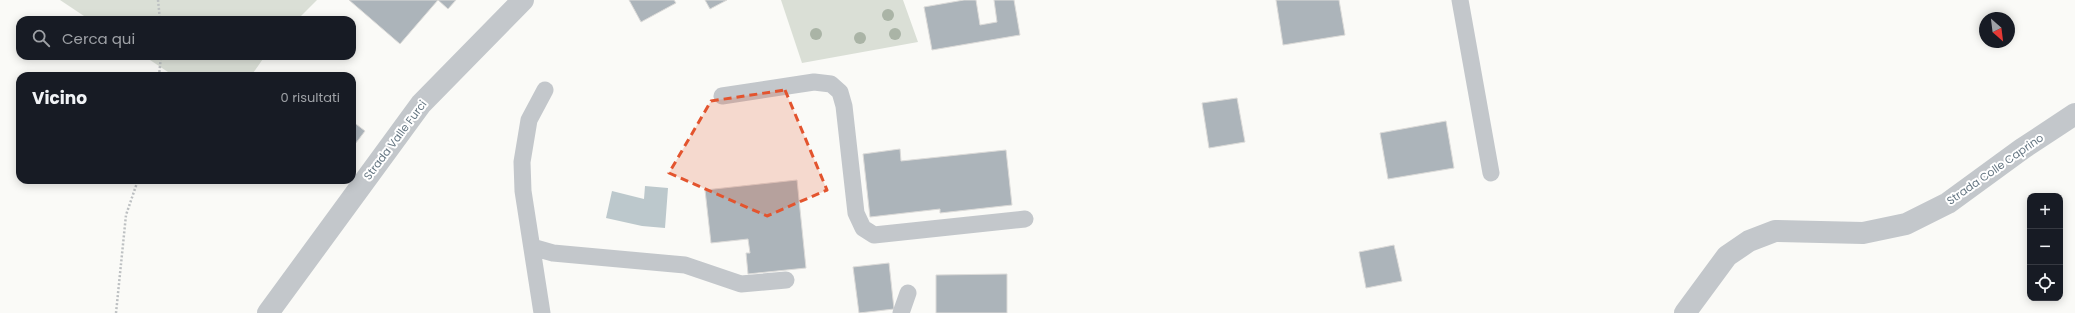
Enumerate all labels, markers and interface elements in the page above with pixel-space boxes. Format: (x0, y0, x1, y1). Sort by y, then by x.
north arrow (1979, 12, 2015, 48)
search box (16, 16, 356, 60)
icon: search (30, 27, 52, 49)
text: Cerca qui (62, 28, 135, 49)
text: Vicino (32, 86, 87, 110)
text: 0 risultati (281, 88, 340, 107)
street label: Strada Valle Furci (360, 97, 430, 183)
street label: Strada Colle Caprino (1943, 130, 2047, 208)
map controls (2027, 193, 2063, 301)
button: + (2027, 193, 2063, 229)
button: − (2027, 229, 2063, 265)
button: locate (2027, 265, 2063, 301)

